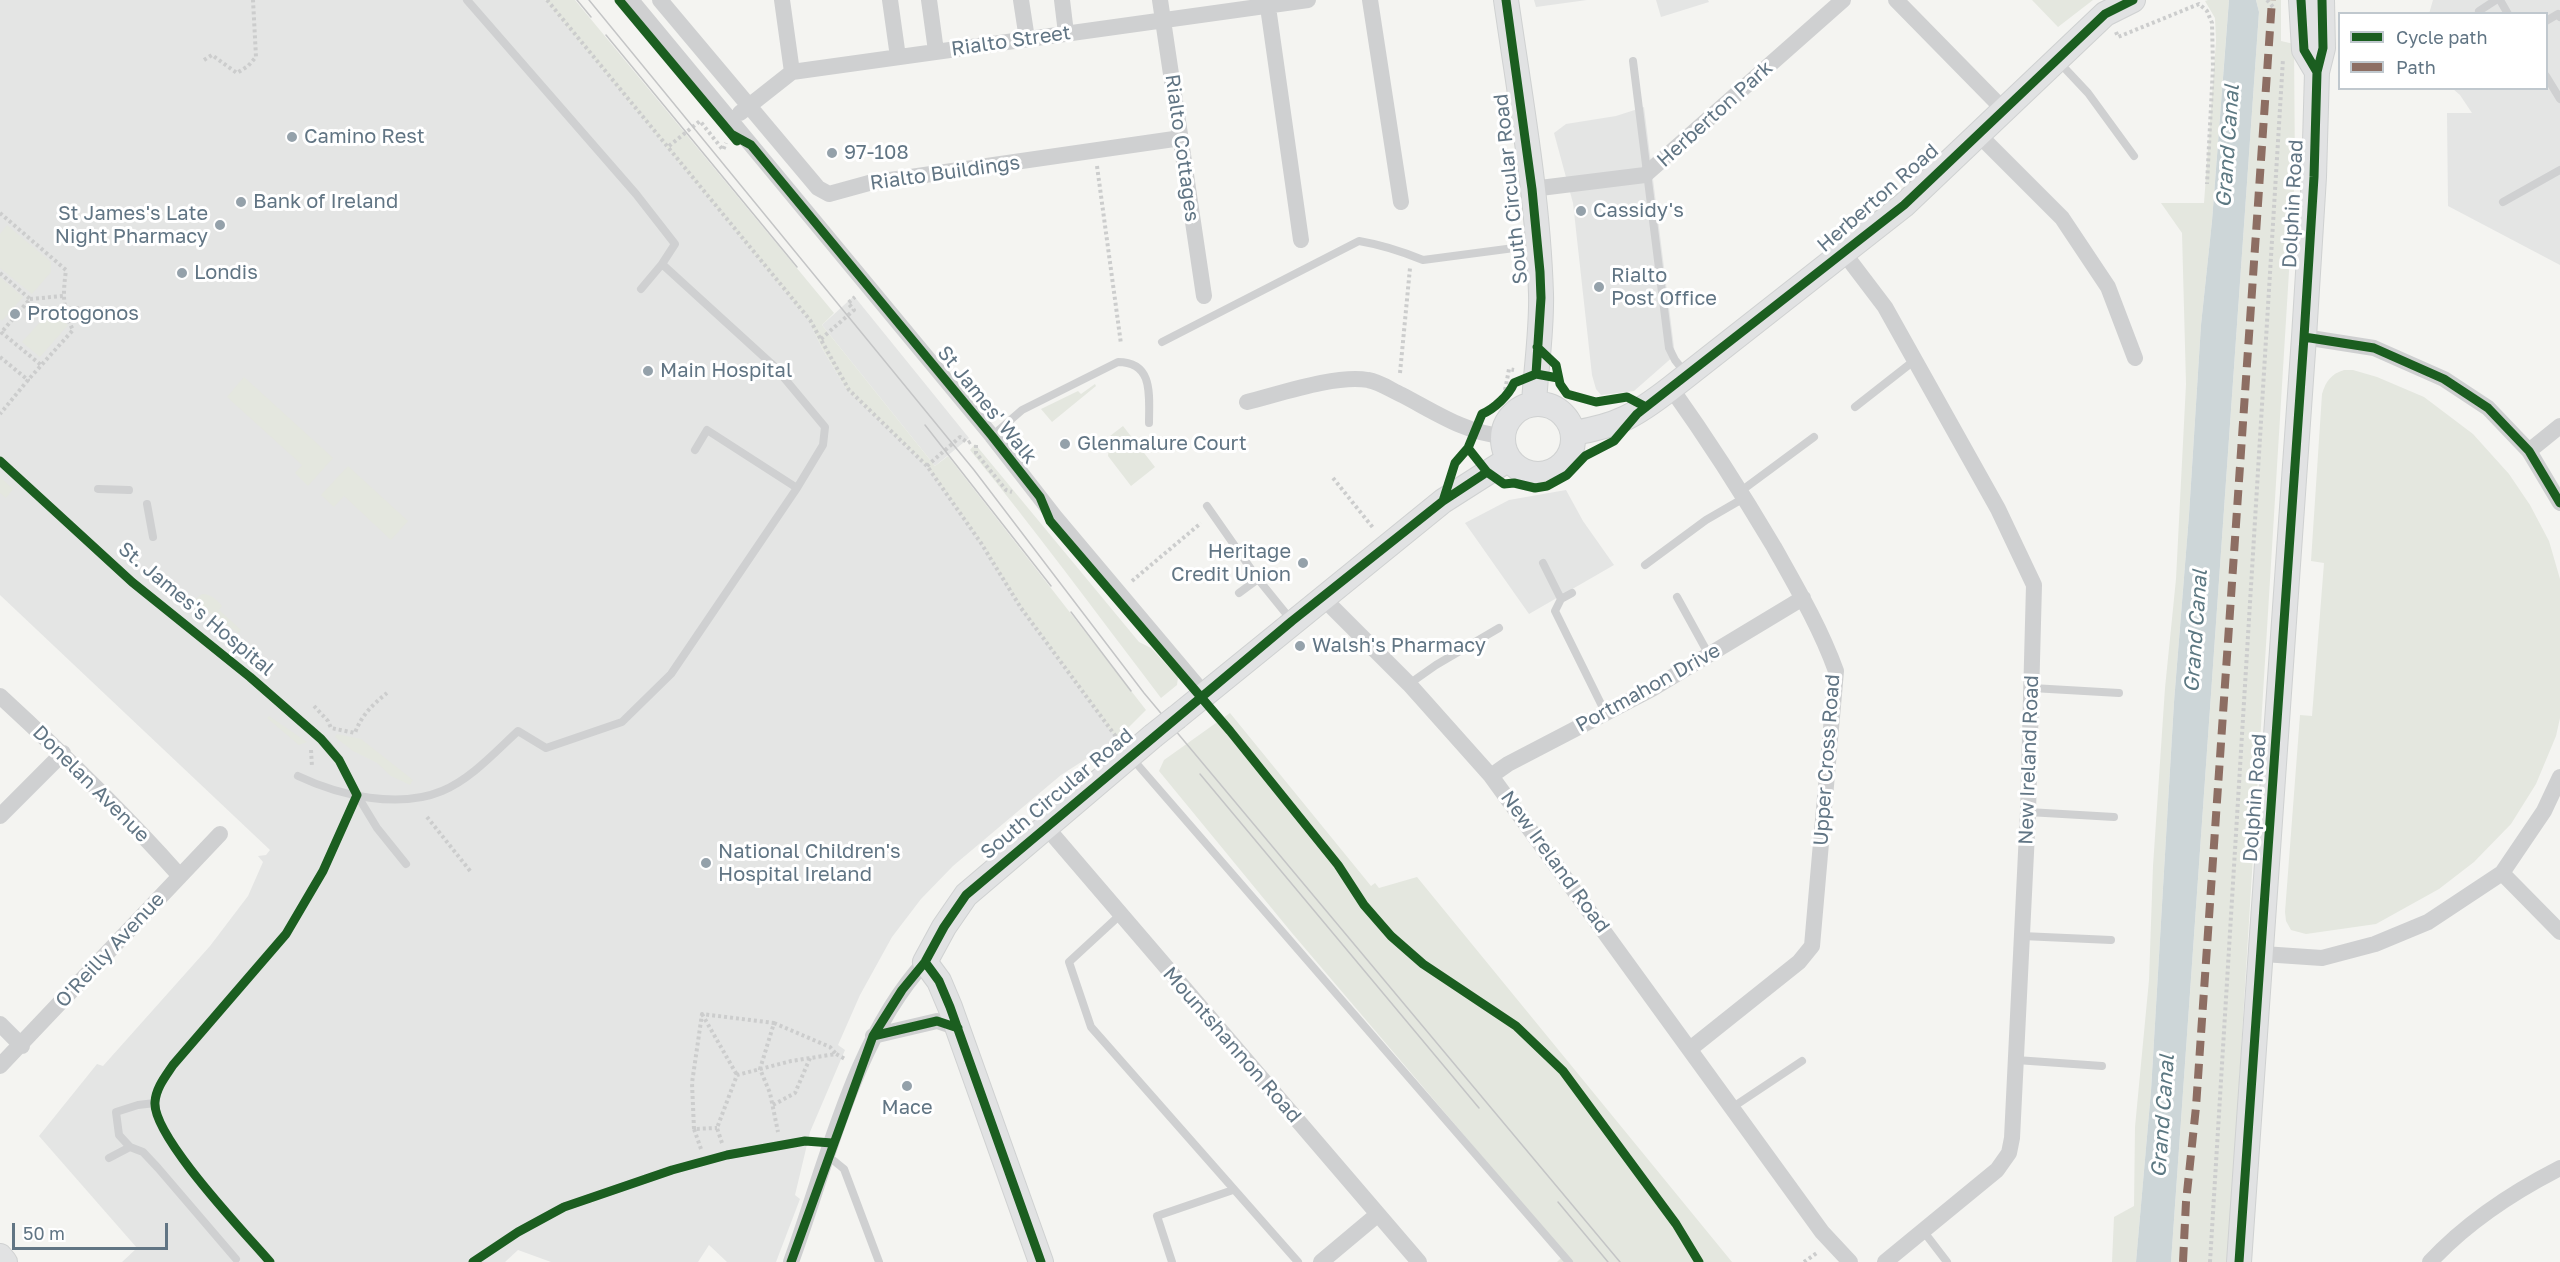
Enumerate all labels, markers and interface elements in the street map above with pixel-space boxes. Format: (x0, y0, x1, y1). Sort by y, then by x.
legend (2338, 12, 2548, 90)
street label: Rialto Street (950, 21, 1072, 61)
text: Cycle path (2396, 26, 2488, 48)
street label: Herberton Park (1652, 56, 1778, 172)
text: Path (2396, 56, 2436, 78)
street label: Rialto Cottages (1160, 73, 1204, 223)
water label: Grand Canal (2211, 84, 2245, 208)
street label: South Circular Road (1489, 93, 1533, 285)
place label: Camino Rest (304, 125, 425, 149)
marker: Camino Rest (285, 130, 299, 144)
street label: Herberton Road (1812, 139, 1944, 257)
street label: Dolphin Road (2278, 139, 2308, 269)
place label: 97-108 (844, 141, 909, 165)
marker: 97-108 (825, 146, 839, 160)
street label: Rialto Buildings (868, 151, 1022, 195)
place label: Bank of Ireland (253, 190, 398, 214)
marker: Bank of Ireland (234, 195, 248, 209)
place label: Cassidy's (1593, 199, 1684, 223)
place label: St James's Late Night Pharmacy (55, 202, 208, 249)
marker: Cassidy's (1574, 204, 1588, 218)
marker: St James's Late Night Pharmacy (213, 218, 227, 232)
place label: Londis (194, 261, 258, 285)
place label: Rialto Post Office (1611, 264, 1717, 311)
marker: Londis (175, 266, 189, 280)
marker: Rialto Post Office (1592, 280, 1606, 294)
place label: Protogonos (27, 302, 139, 326)
marker: Protogonos (8, 307, 22, 321)
street label: St James' Walk (932, 341, 1042, 469)
place label: Main Hospital (660, 359, 792, 383)
marker: Main Hospital (641, 364, 655, 378)
place label: Glenmalure Court (1077, 432, 1247, 456)
marker: Glenmalure Court (1058, 437, 1072, 451)
street label: St. James's Hospital (113, 537, 279, 681)
place label: Heritage Credit Union (1171, 540, 1291, 587)
marker: Heritage Credit Union (1296, 556, 1310, 570)
water label: Grand Canal (2179, 569, 2213, 693)
place label: Walsh's Pharmacy (1312, 634, 1486, 658)
street label: Portmahon Drive (1572, 638, 1724, 738)
marker: Walsh's Pharmacy (1293, 639, 1307, 653)
street label: Upper Cross Road (1809, 673, 1845, 847)
street label: New Ireland Road (2014, 675, 2044, 845)
street label: Donelan Avenue (28, 721, 154, 847)
street label: South Circular Road (976, 723, 1138, 865)
street label: Dolphin Road (2239, 733, 2271, 863)
street label: New Ireland Road (1495, 786, 1615, 938)
place label: National Children's Hospital Ireland (718, 840, 901, 887)
marker: National Children's Hospital Ireland (699, 856, 713, 870)
street label: O'Reilly Avenue (50, 887, 170, 1013)
street label: Mountshannon Road (1158, 962, 1306, 1128)
water label: Grand Canal (2146, 1054, 2180, 1178)
marker: Mace (900, 1079, 914, 1093)
place label: Mace (882, 1096, 932, 1120)
scale bar (15, 1211, 171, 1249)
text: 50 m (23, 1222, 65, 1244)

